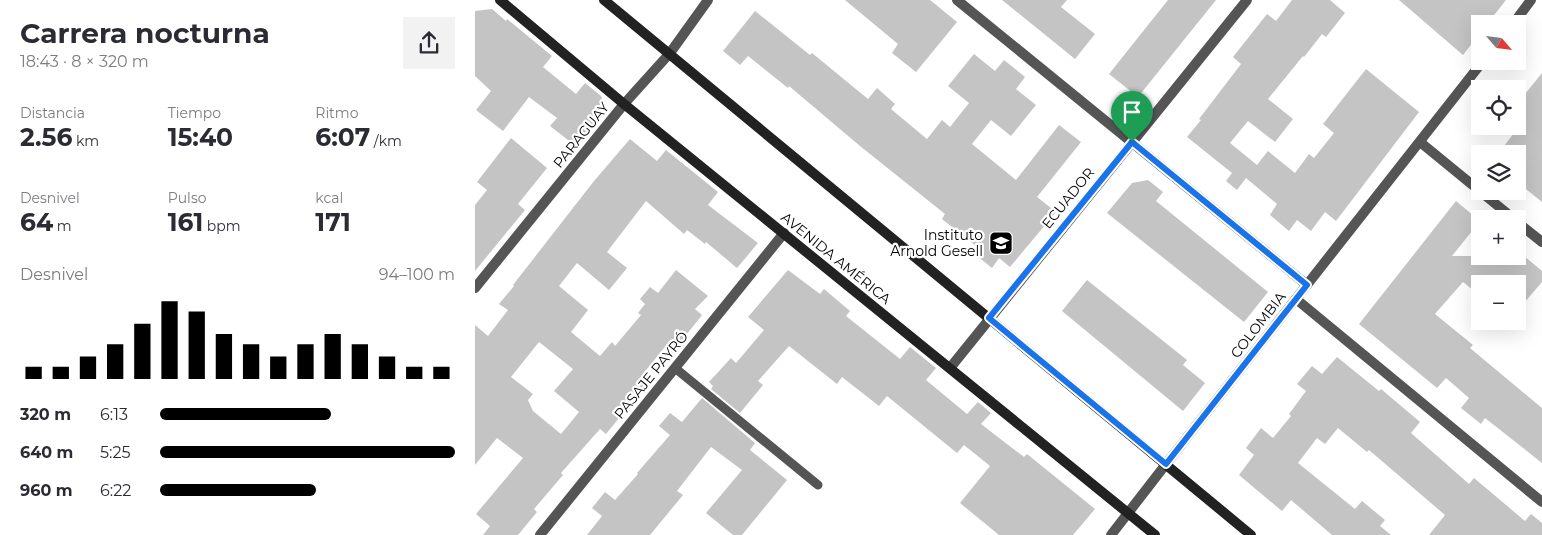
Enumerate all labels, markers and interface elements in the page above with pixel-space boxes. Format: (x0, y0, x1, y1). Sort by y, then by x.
north arrow (1471, 15, 1526, 70)
map controls (1471, 15, 1526, 330)
text: Carrera nocturna (20, 16, 270, 50)
button: share (403, 17, 455, 69)
text: 18:43 · 8 × 320 m (20, 52, 149, 71)
button: locate (1471, 80, 1526, 135)
pin (1111, 91, 1153, 142)
street label: PARAGUAY (549, 98, 613, 172)
icon: arrive (1118, 98, 1146, 126)
text: Distancia (20, 104, 85, 122)
text: Tiempo (168, 104, 221, 122)
text: Ritmo (315, 104, 358, 122)
text: 2.56 (20, 122, 72, 152)
text: 15:40 (168, 122, 233, 152)
text: 6:07 (315, 122, 370, 152)
text: km (72, 132, 99, 150)
text: /km (370, 132, 402, 150)
button: layers (1471, 145, 1526, 200)
street label: ECUADOR (1038, 164, 1098, 232)
text: Desnivel (20, 189, 80, 207)
text: Pulso (168, 189, 207, 207)
text: kcal (315, 189, 343, 207)
text: 64 (20, 207, 53, 237)
text: 161 (168, 207, 203, 237)
text: 171 (315, 207, 351, 237)
street label: AVENIDA AMÉRICA (777, 208, 895, 308)
button: + (1471, 210, 1526, 265)
text: m (53, 217, 72, 235)
text: bpm (203, 217, 241, 235)
place label: Instituto Arnold Gesell (890, 226, 983, 260)
school or university icon: Instituto Arnold Gesell (988, 230, 1014, 256)
text: Desnivel (20, 265, 88, 284)
text: 94–100 m (379, 265, 455, 284)
button: − (1471, 275, 1526, 330)
street label: COLOMBIA (1227, 288, 1290, 362)
street label: PASAJE PAYRÓ (610, 327, 692, 423)
text: 320 m (20, 405, 71, 424)
text: 6:13 (100, 405, 128, 424)
text: 640 m (20, 443, 73, 462)
text: 5:25 (100, 443, 131, 462)
text: 960 m (20, 481, 73, 500)
text: 6:22 (100, 481, 131, 500)

